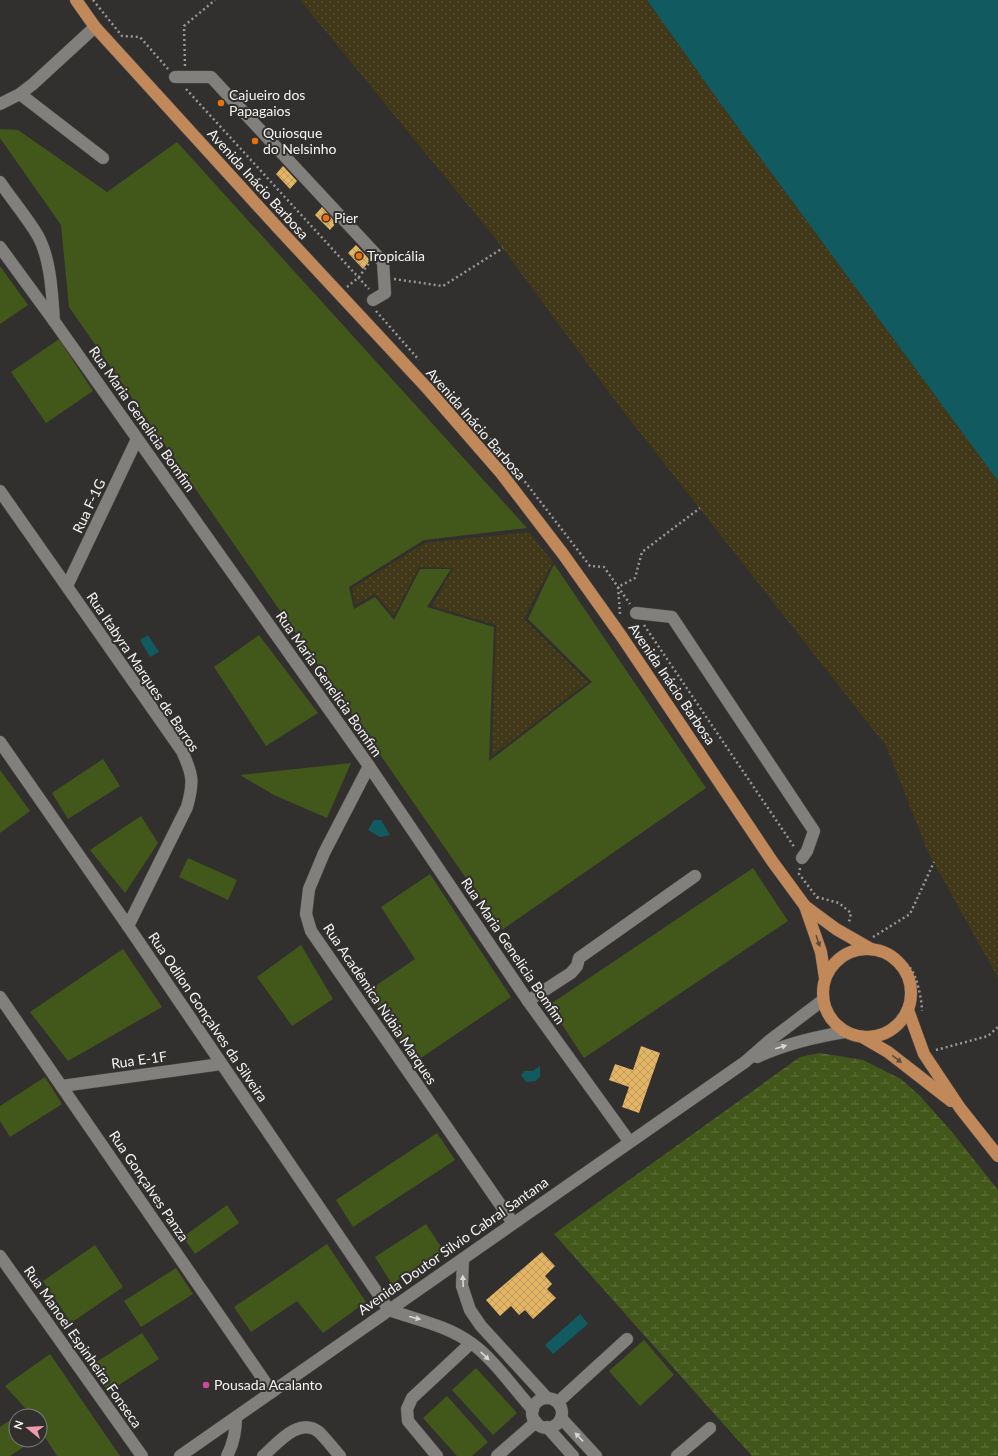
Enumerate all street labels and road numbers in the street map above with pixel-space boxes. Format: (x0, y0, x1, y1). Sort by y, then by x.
street label: Avenida Inácio Barbosa (204, 125, 313, 242)
street label: Rua Maria Genelicia Bomfim (86, 343, 199, 495)
street label: Avenida Inácio Barbosa (423, 364, 530, 483)
street label: Rua F-1G (69, 476, 109, 536)
street label: Rua Itabyra Marques de Barros (84, 589, 203, 755)
street label: Rua Maria Genelicia Bomfim (273, 608, 386, 760)
street label: Avenida Inácio Barbosa (625, 620, 719, 748)
street label: Rua Maria Genelicia Bomfim (458, 874, 569, 1027)
street label: Rua Acadêmica Núbia Marques (320, 920, 441, 1087)
street label: Rua Odilon Gonçalves da Silveira (145, 929, 272, 1105)
street label: Rua E-1F (110, 1047, 168, 1072)
street label: Rua Gonçalves Panza (106, 1127, 193, 1244)
street label: Avenida Doutor Silvio Cabral Santana (354, 1173, 551, 1318)
street label: Rua Manoel Espinheira Fonseca (21, 1262, 146, 1431)

